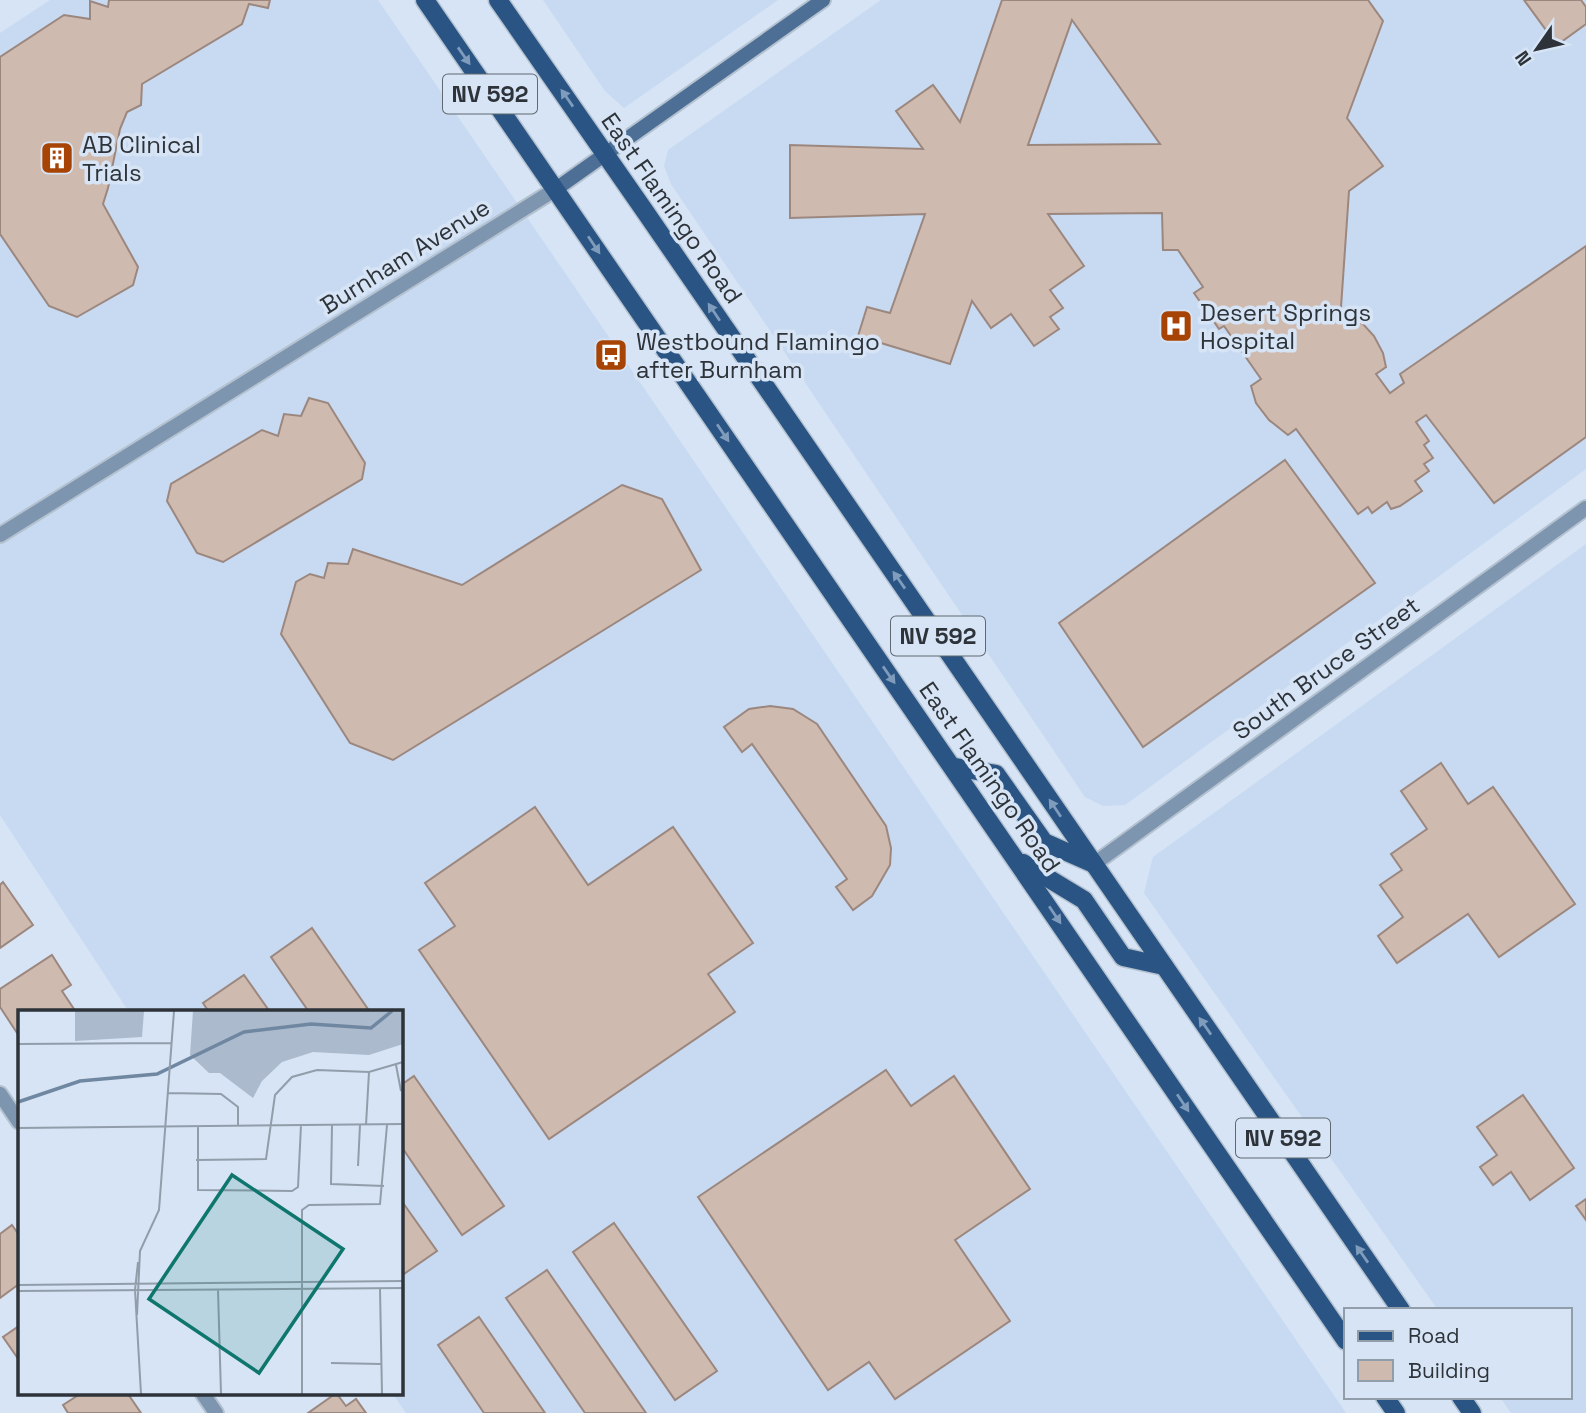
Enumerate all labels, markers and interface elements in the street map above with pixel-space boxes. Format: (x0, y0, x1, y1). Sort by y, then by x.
north arrow (1502, 14, 1572, 84)
text: N (1509, 46, 1537, 70)
one-way arrow (457, 47, 471, 65)
road number: NV 592 (443, 74, 537, 114)
one-way arrow (560, 89, 574, 107)
street label: East Flamingo Road (594, 107, 750, 309)
place label: AB Clinical Trials (82, 129, 201, 188)
building icon: AB Clinical Trials (38, 139, 76, 177)
street label: Burnham Avenue (314, 191, 496, 321)
one-way arrow (587, 236, 601, 254)
place label: Desert Springs Hospital (1200, 297, 1371, 356)
one-way arrow (707, 303, 721, 321)
hospital icon: Desert Springs Hospital (1157, 307, 1195, 345)
place label: Westbound Flamingo after Burnham (636, 326, 880, 385)
bus stop icon: Westbound Flamingo after Burnham (592, 336, 630, 374)
one-way arrow (716, 423, 729, 443)
one-way arrow (892, 571, 906, 589)
street label: South Bruce Street (1226, 590, 1426, 746)
road number: NV 592 (891, 616, 985, 656)
one-way arrow (882, 666, 896, 684)
street label: East Flamingo Road (912, 676, 1068, 878)
one-way arrow (1048, 799, 1062, 817)
one-way arrow (1048, 906, 1062, 924)
inset map (18, 1010, 402, 1396)
one-way arrow (1198, 1017, 1212, 1035)
one-way arrow (1176, 1094, 1190, 1112)
road number: NV 592 (1236, 1119, 1330, 1158)
one-way arrow (1356, 1244, 1369, 1263)
legend (1344, 1308, 1572, 1399)
text: Road (1408, 1322, 1460, 1349)
text: Building (1408, 1357, 1490, 1384)

